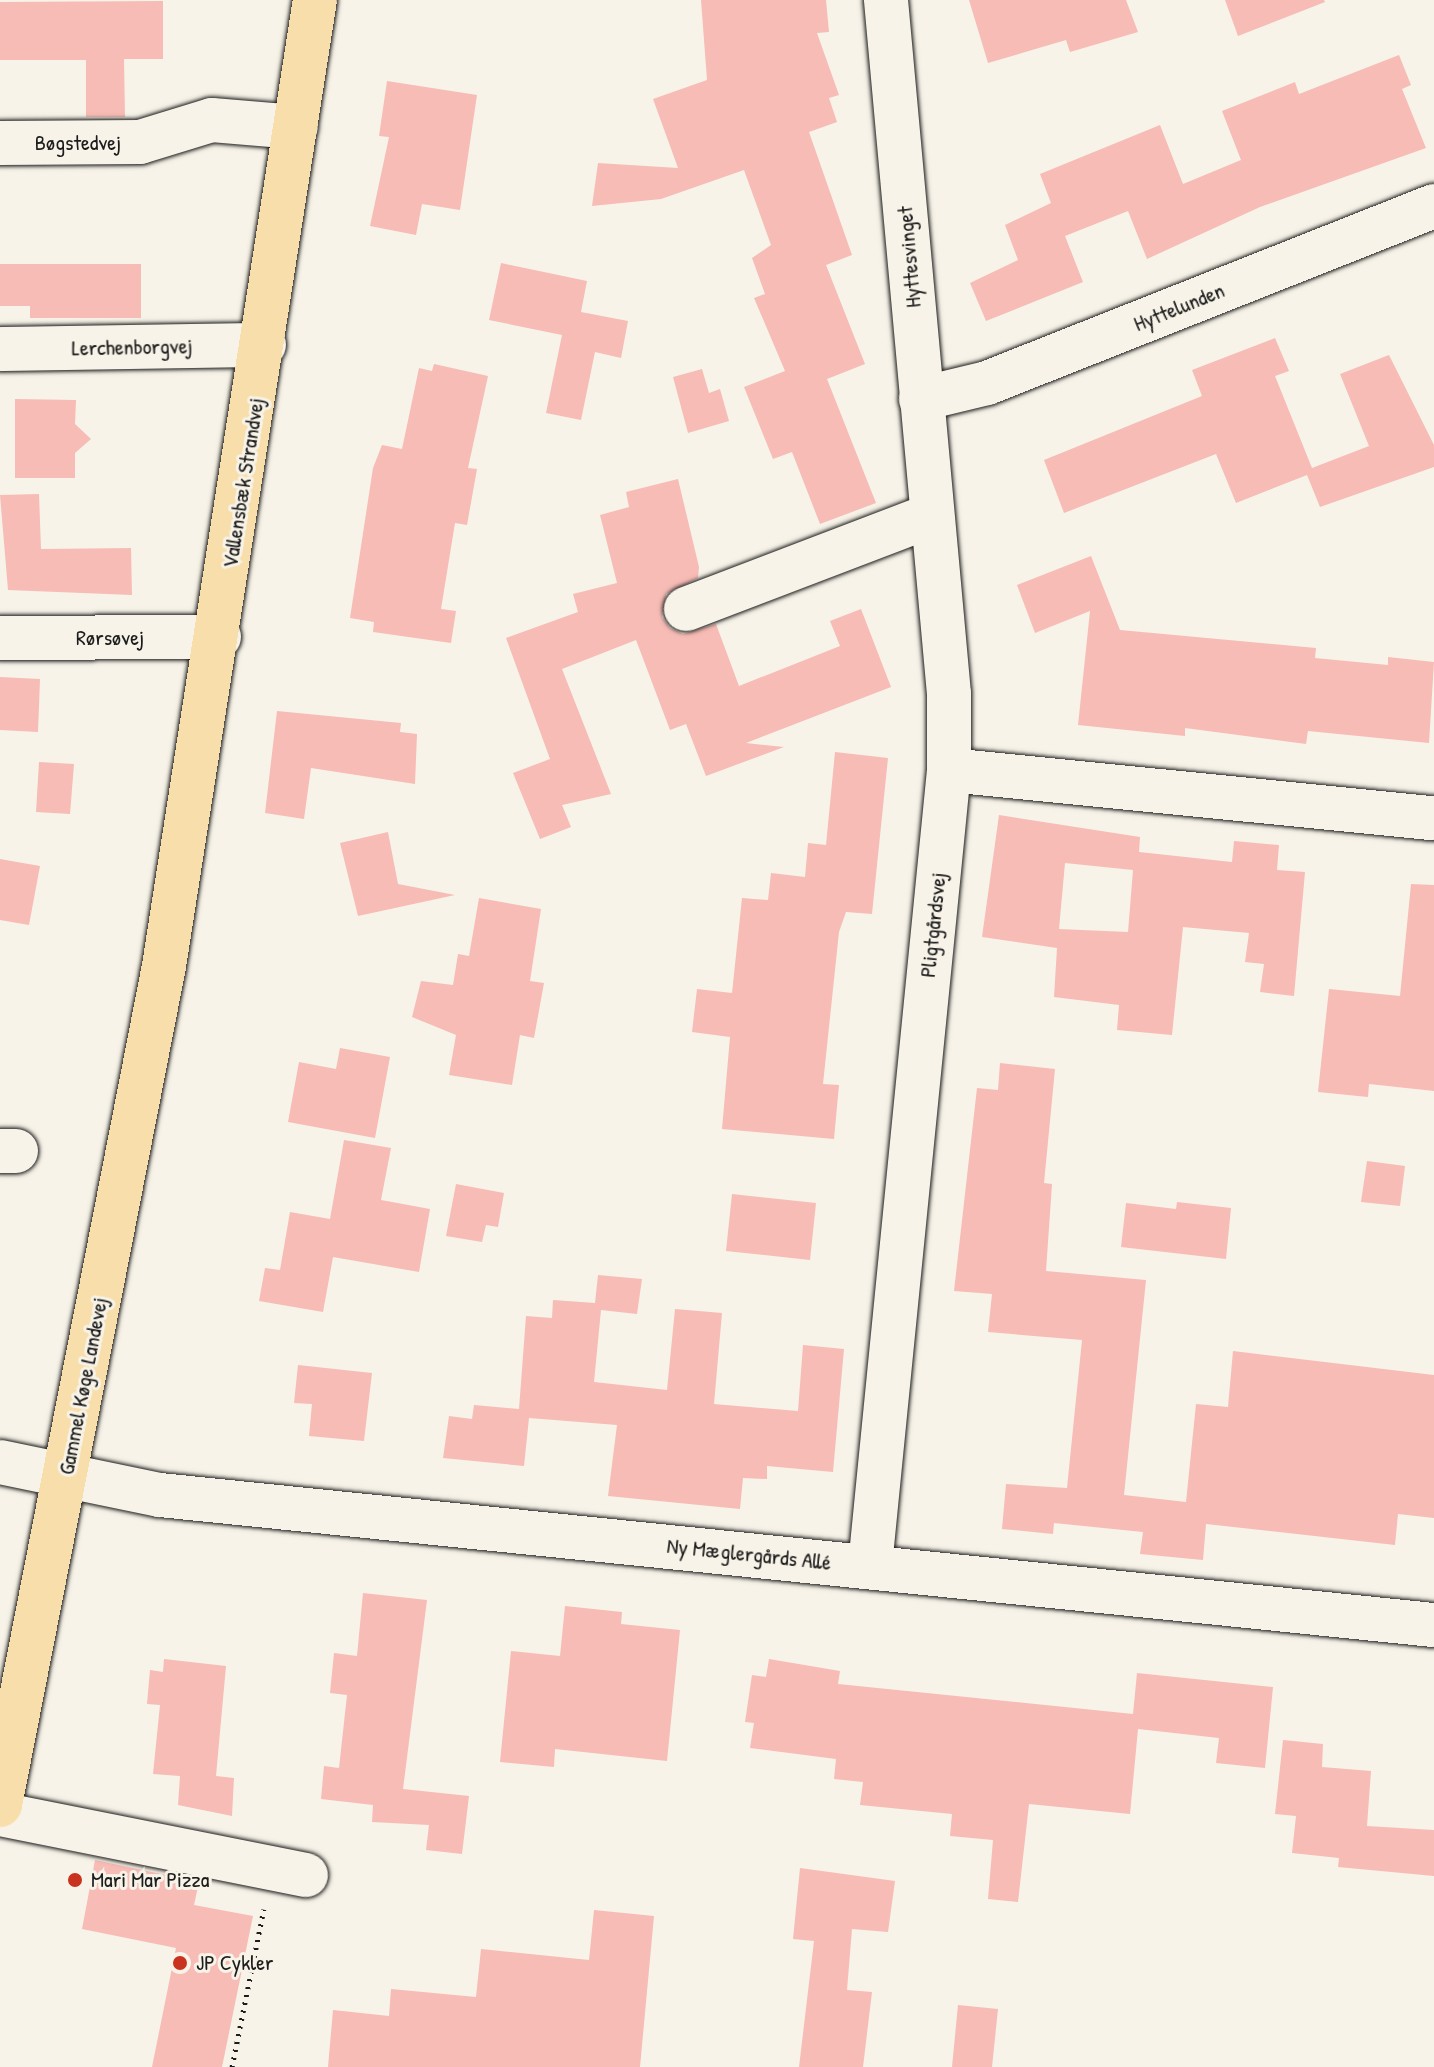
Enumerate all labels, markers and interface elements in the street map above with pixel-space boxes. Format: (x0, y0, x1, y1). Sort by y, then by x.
street label: Bøgstedvej (35, 130, 121, 156)
street label: Hyttesvinget (891, 205, 927, 309)
street label: Hyttelunden (1130, 277, 1228, 337)
street label: Lerchenborgvej (71, 333, 193, 361)
street label: Vallensbæk Strandvej (217, 396, 269, 570)
street label: Rørsøvej (76, 625, 144, 651)
street label: Pligtgårdsvej (914, 871, 952, 979)
street label: Gammel Køge Landevej (53, 1295, 113, 1477)
street label: Ny Mæglergårds Allé (666, 1532, 832, 1576)
place label: Mari Mar Pizza (91, 1867, 209, 1893)
marker: Mari Mar Pizza (66, 1871, 84, 1889)
place label: JP Cykler (196, 1950, 273, 1976)
marker: JP Cykler (171, 1954, 189, 1972)

